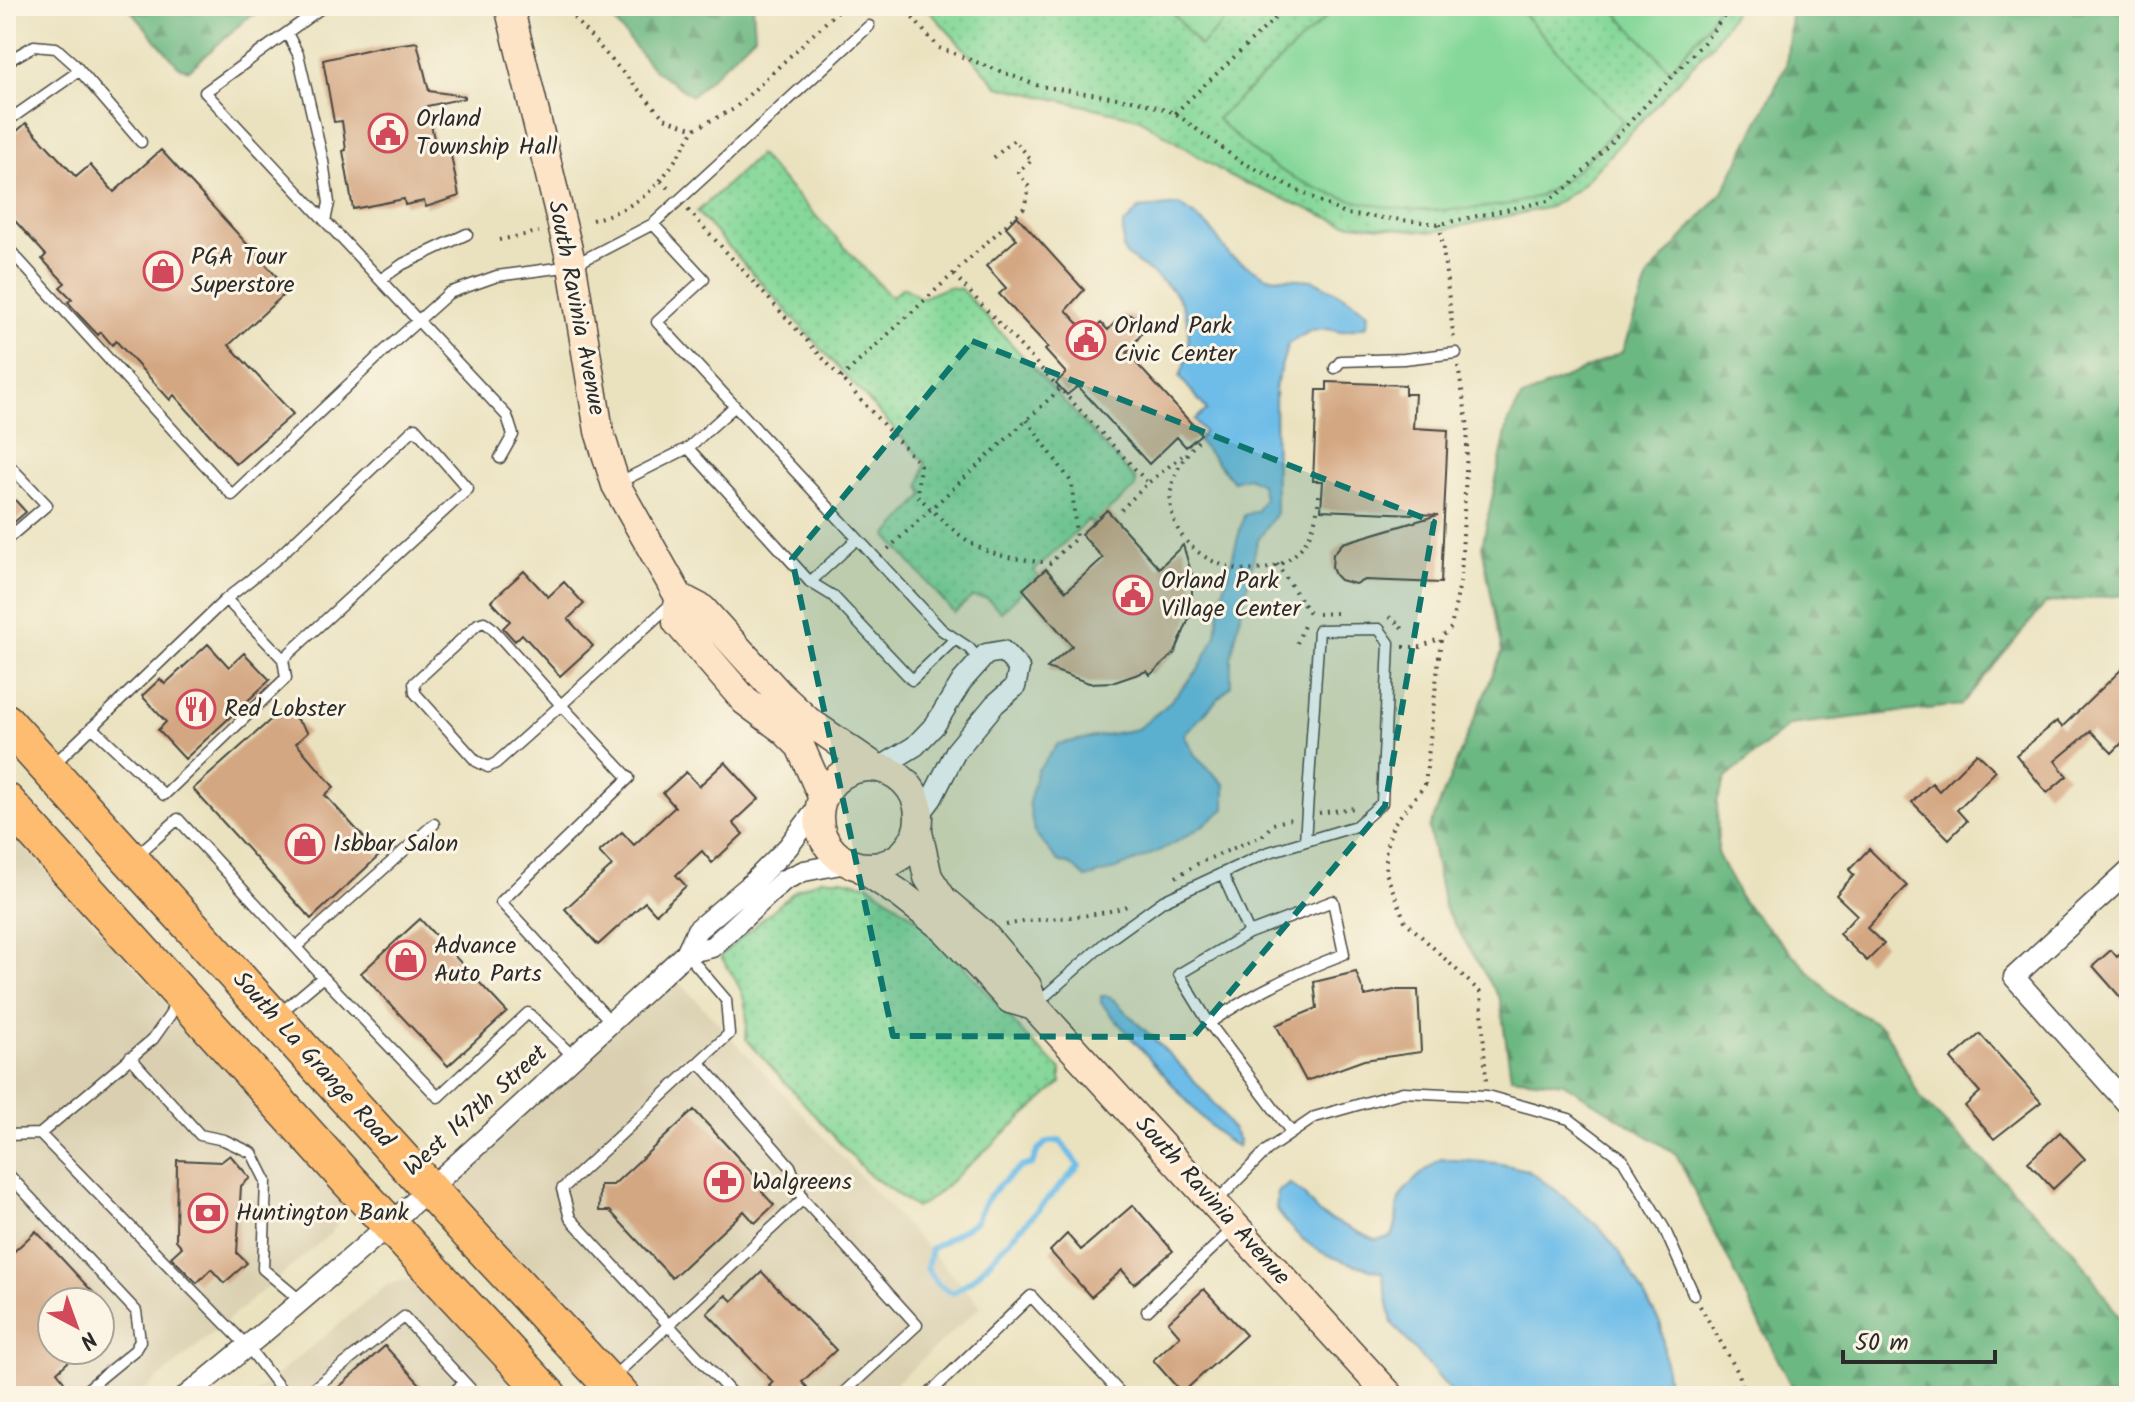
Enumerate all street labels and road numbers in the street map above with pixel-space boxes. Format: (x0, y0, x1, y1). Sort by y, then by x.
street label: South Ravinia Avenue (536, 197, 616, 419)
street label: South La Grange Road (222, 962, 404, 1158)
street label: West 147th Street (395, 1035, 558, 1187)
street label: South Ravinia Avenue (1125, 1107, 1300, 1295)

